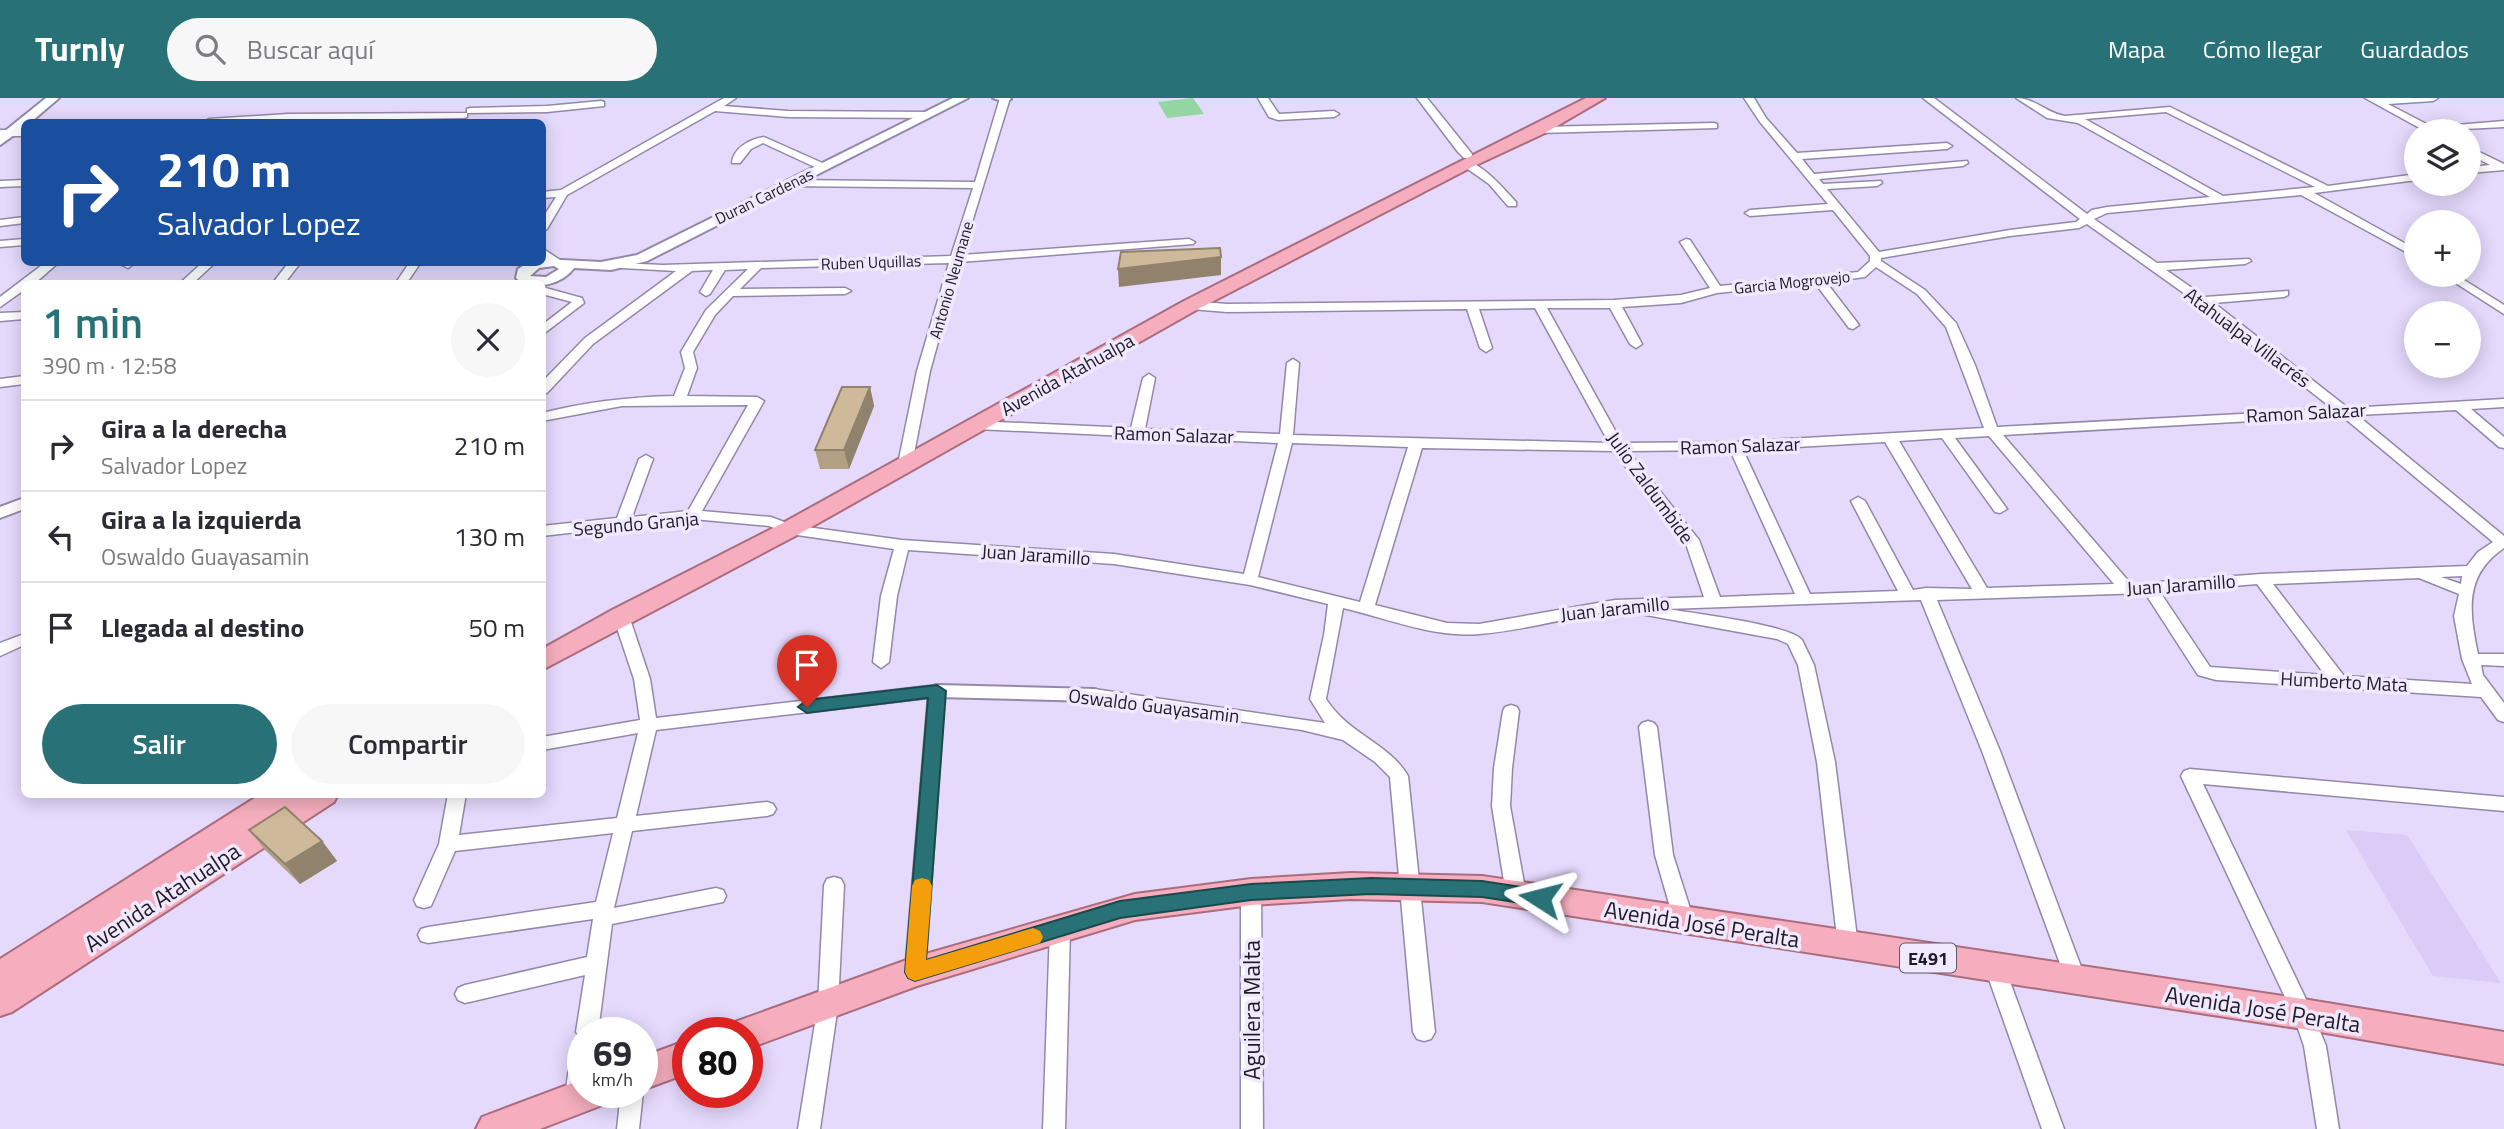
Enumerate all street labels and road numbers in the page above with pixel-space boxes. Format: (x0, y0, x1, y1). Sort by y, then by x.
street label: Duran Cardenas (711, 162, 817, 230)
street label: Antonio Neumane (923, 218, 979, 342)
street label: Ruben Uquillas (820, 248, 922, 276)
street label: Garcia Mogrovejo (1733, 264, 1851, 300)
street label: Atahualpa Villacrés (2179, 280, 2317, 394)
street label: Avenida Atahualpa (995, 325, 1139, 423)
street label: Ramon Salazar (2245, 394, 2367, 430)
street label: Ramon Salazar (1114, 417, 1235, 451)
street label: Julio Zaldumbide (1600, 425, 1702, 549)
street label: Ramon Salazar (1680, 428, 1801, 462)
street label: Segundo Granja (572, 503, 700, 543)
street label: Juan Jaramillo (980, 536, 1092, 572)
street label: Juan Jaramillo (2125, 566, 2237, 602)
street label: Juan Jaramillo (1559, 588, 1671, 628)
street label: Humberto Mata (2280, 663, 2409, 699)
street label: Oswaldo Guayasamin (1067, 680, 1241, 730)
street label: Avenida Atahualpa (77, 833, 247, 961)
street label: Avenida José Peralta (1602, 891, 1803, 957)
street label: Aguilera Malta (1234, 940, 1269, 1080)
road number: E491 (1900, 944, 1956, 972)
street label: Avenida José Peralta (2163, 976, 2364, 1042)

